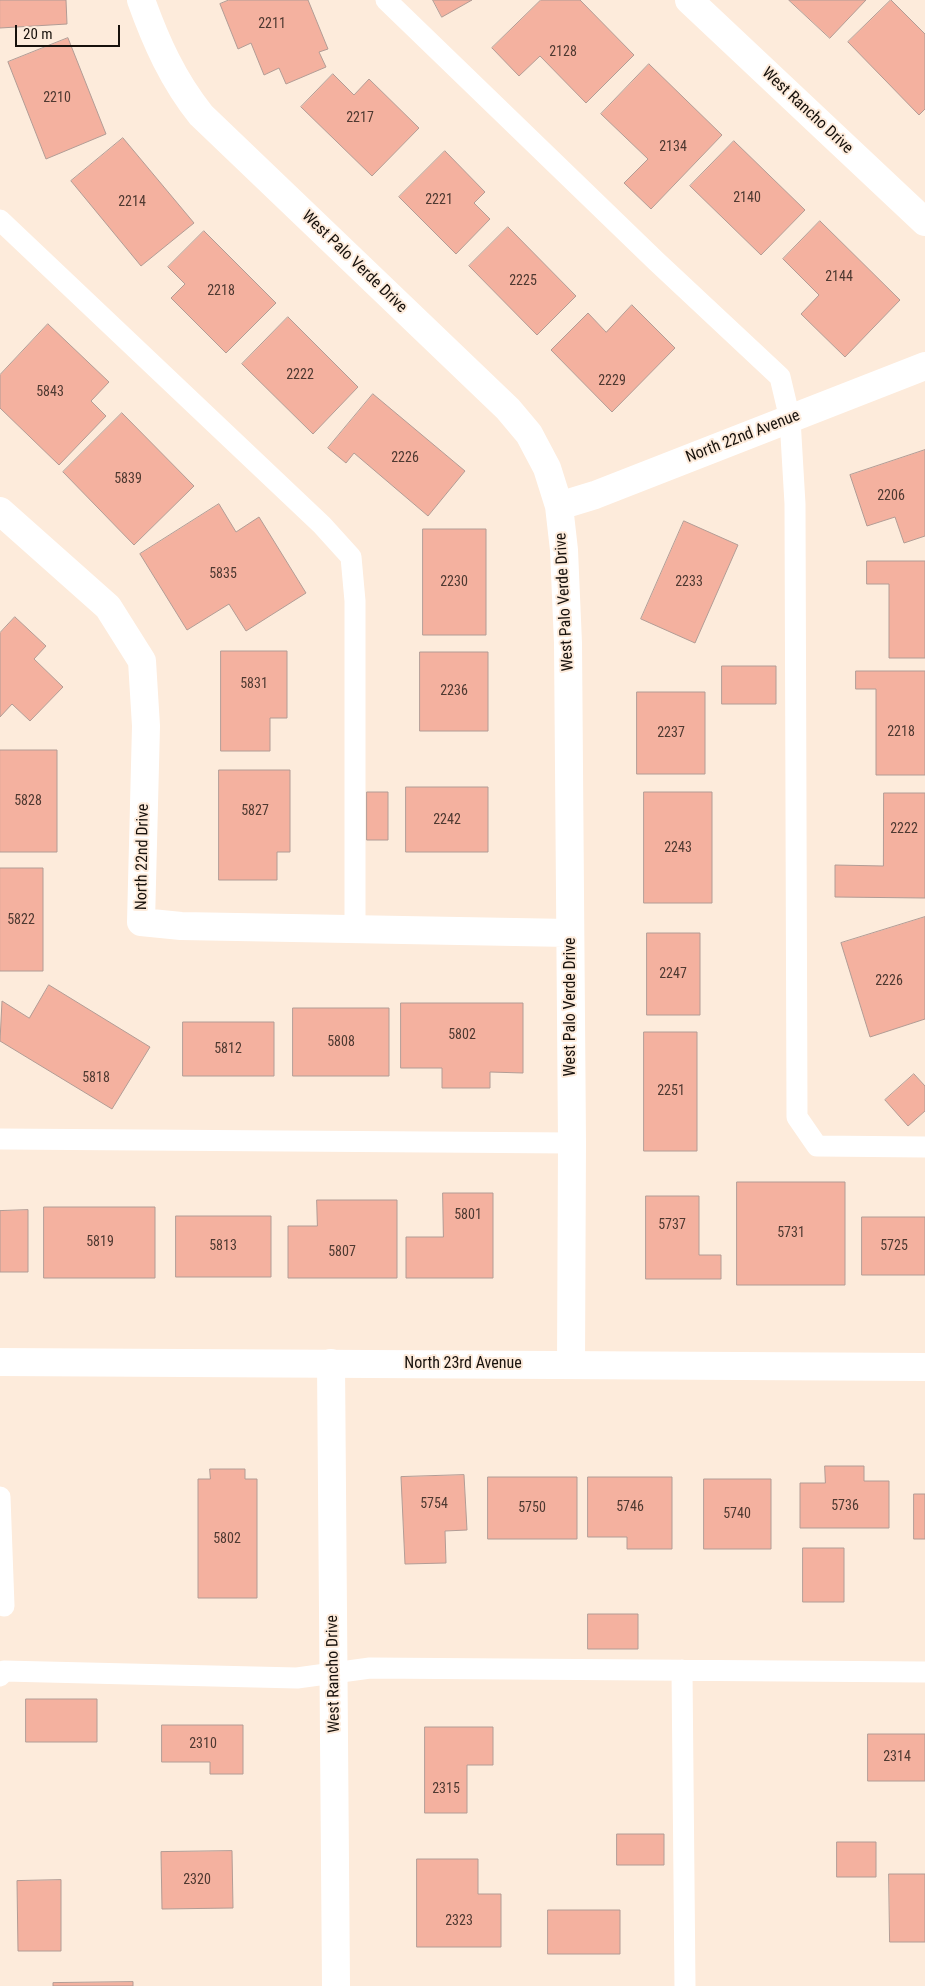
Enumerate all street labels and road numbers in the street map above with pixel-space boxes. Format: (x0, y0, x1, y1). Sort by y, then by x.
street label: West Rancho Drive (757, 64, 857, 158)
street label: West Palo Verde Drive (297, 207, 411, 317)
street label: North 22nd Avenue (683, 406, 803, 468)
street label: West Palo Verde Drive (552, 532, 578, 672)
street label: North 22nd Drive (132, 804, 154, 910)
street label: West Palo Verde Drive (561, 938, 581, 1076)
street label: North 23rd Avenue (404, 1354, 522, 1374)
street label: West Rancho Drive (323, 1615, 345, 1733)

